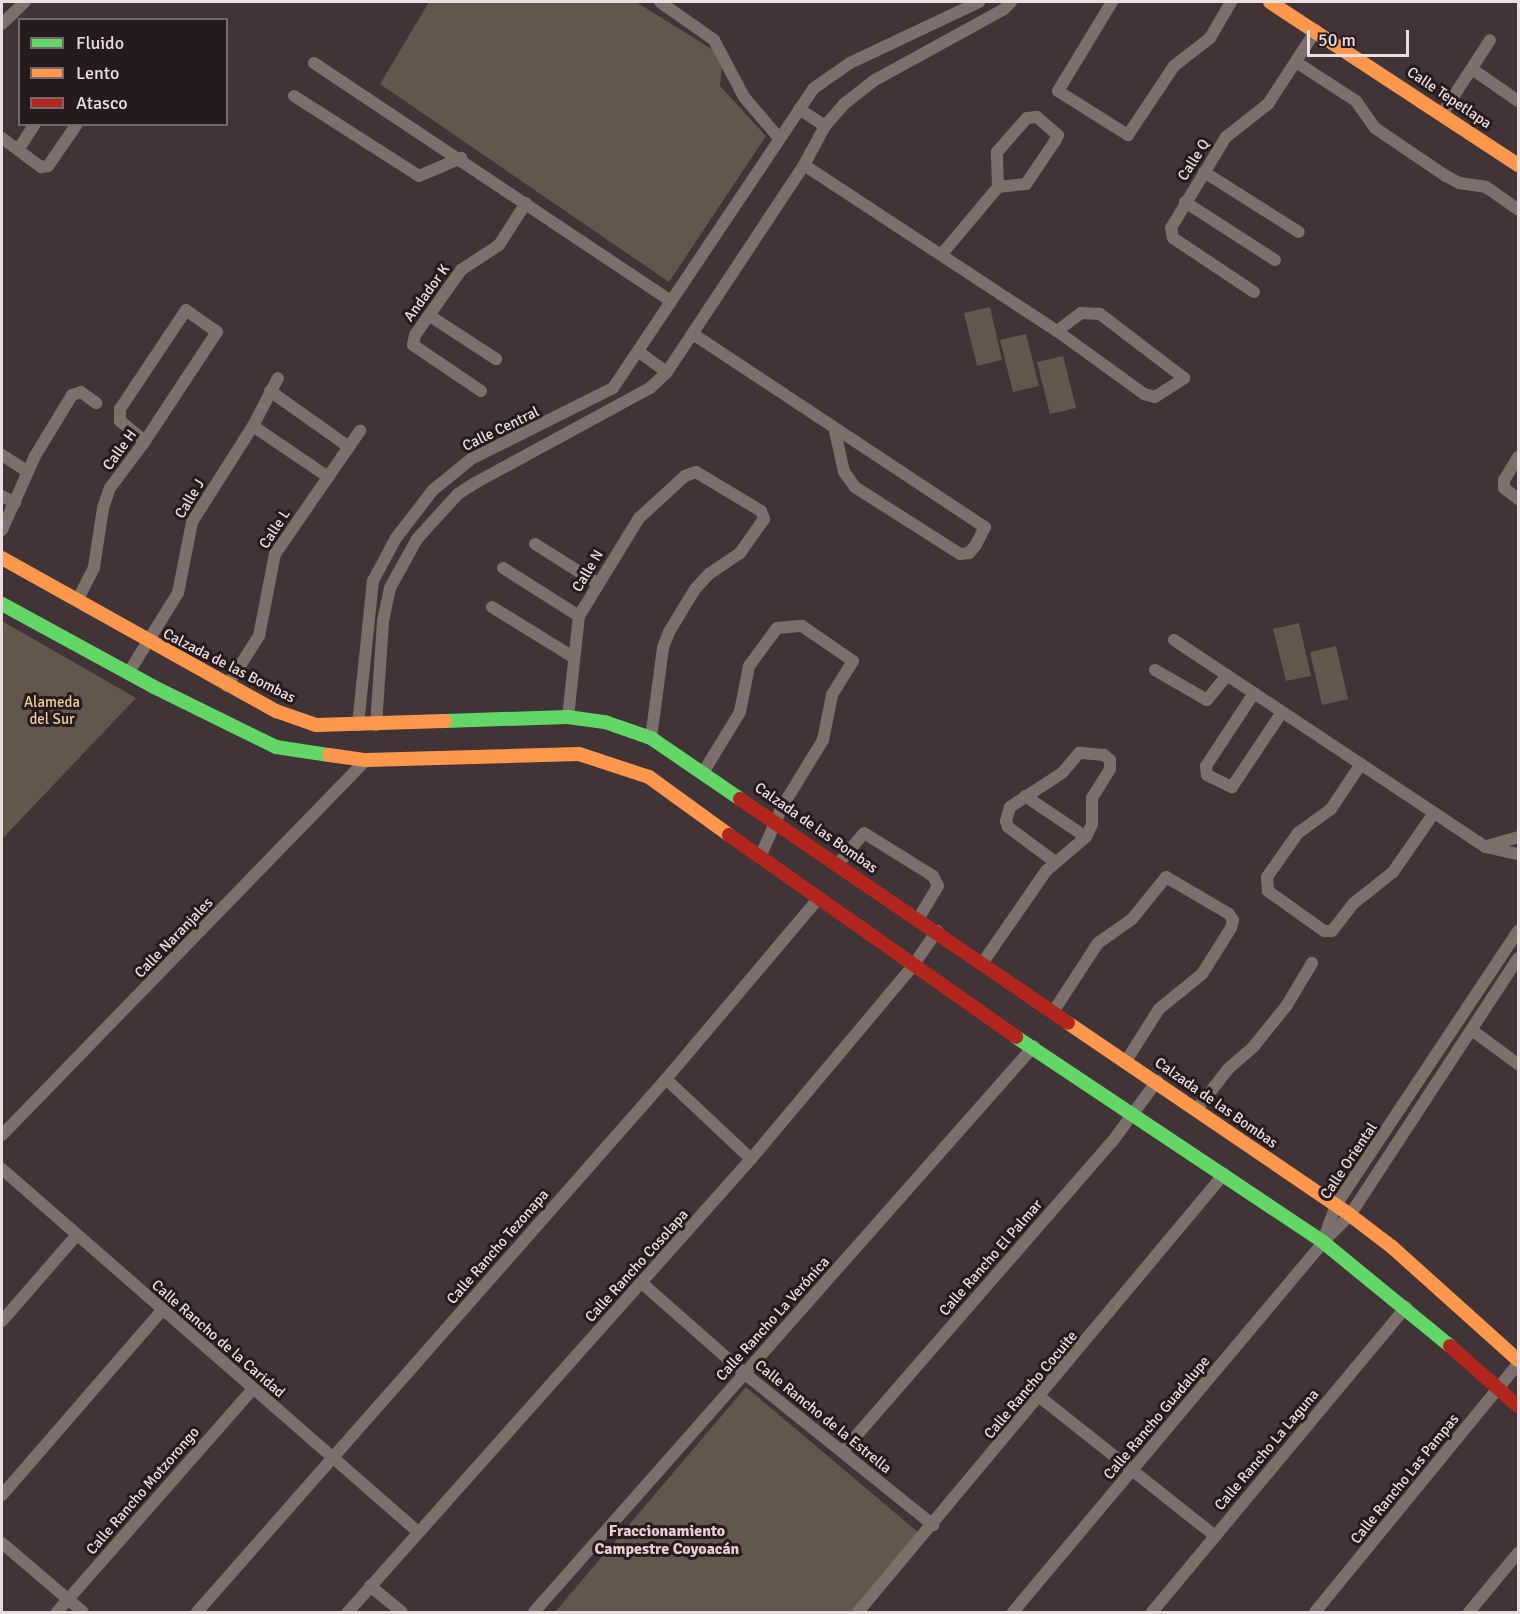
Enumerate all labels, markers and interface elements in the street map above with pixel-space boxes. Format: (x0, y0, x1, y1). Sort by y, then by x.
legend (18, 18, 228, 126)
scale bar (1310, 18, 1412, 56)
text: 50 m (1318, 29, 1356, 51)
text: Fluido (76, 32, 124, 54)
text: Lento (76, 62, 119, 84)
street label: Calle Tepetlapa (1403, 63, 1495, 133)
text: Atasco (76, 92, 128, 114)
street label: Calle Q (1174, 136, 1214, 184)
street label: Andador K (400, 261, 454, 325)
street label: Calle Central (460, 403, 542, 455)
street label: Calle H (99, 426, 141, 474)
street label: Calle J (171, 476, 209, 522)
street label: Calle L (256, 506, 294, 552)
street label: Calle N (568, 547, 608, 595)
street label: Calzada de las Bombas (160, 625, 298, 707)
park label: Alameda del Sur (24, 693, 80, 728)
street label: Calzada de las Bombas (751, 779, 881, 877)
street label: Calle Naranjales (131, 894, 217, 982)
street label: Calzada de las Bombas (1151, 1054, 1281, 1152)
street label: Calle Oriental (1317, 1119, 1381, 1203)
street label: Calle Rancho Tezonapa (443, 1186, 553, 1308)
street label: Calle Rancho El Palmar (936, 1196, 1046, 1320)
street label: Calle Rancho Cosolapa (582, 1206, 692, 1326)
street label: Calle Rancho La Verónica (713, 1253, 833, 1385)
street label: Calle Rancho de la Caridad (148, 1276, 288, 1402)
street label: Calle Rancho Cocuite (981, 1327, 1081, 1443)
street label: Calle Rancho Guadalupe (1100, 1353, 1214, 1483)
street label: Calle Rancho de la Estrella (751, 1356, 895, 1478)
street label: Calle Rancho La Laguna (1211, 1386, 1323, 1514)
street label: Calle Rancho Las Pampas (1347, 1410, 1463, 1548)
street label: Calle Rancho Motzorongo (83, 1423, 203, 1559)
district label: Fraccionamiento Campestre Coyoacán (595, 1521, 739, 1559)

